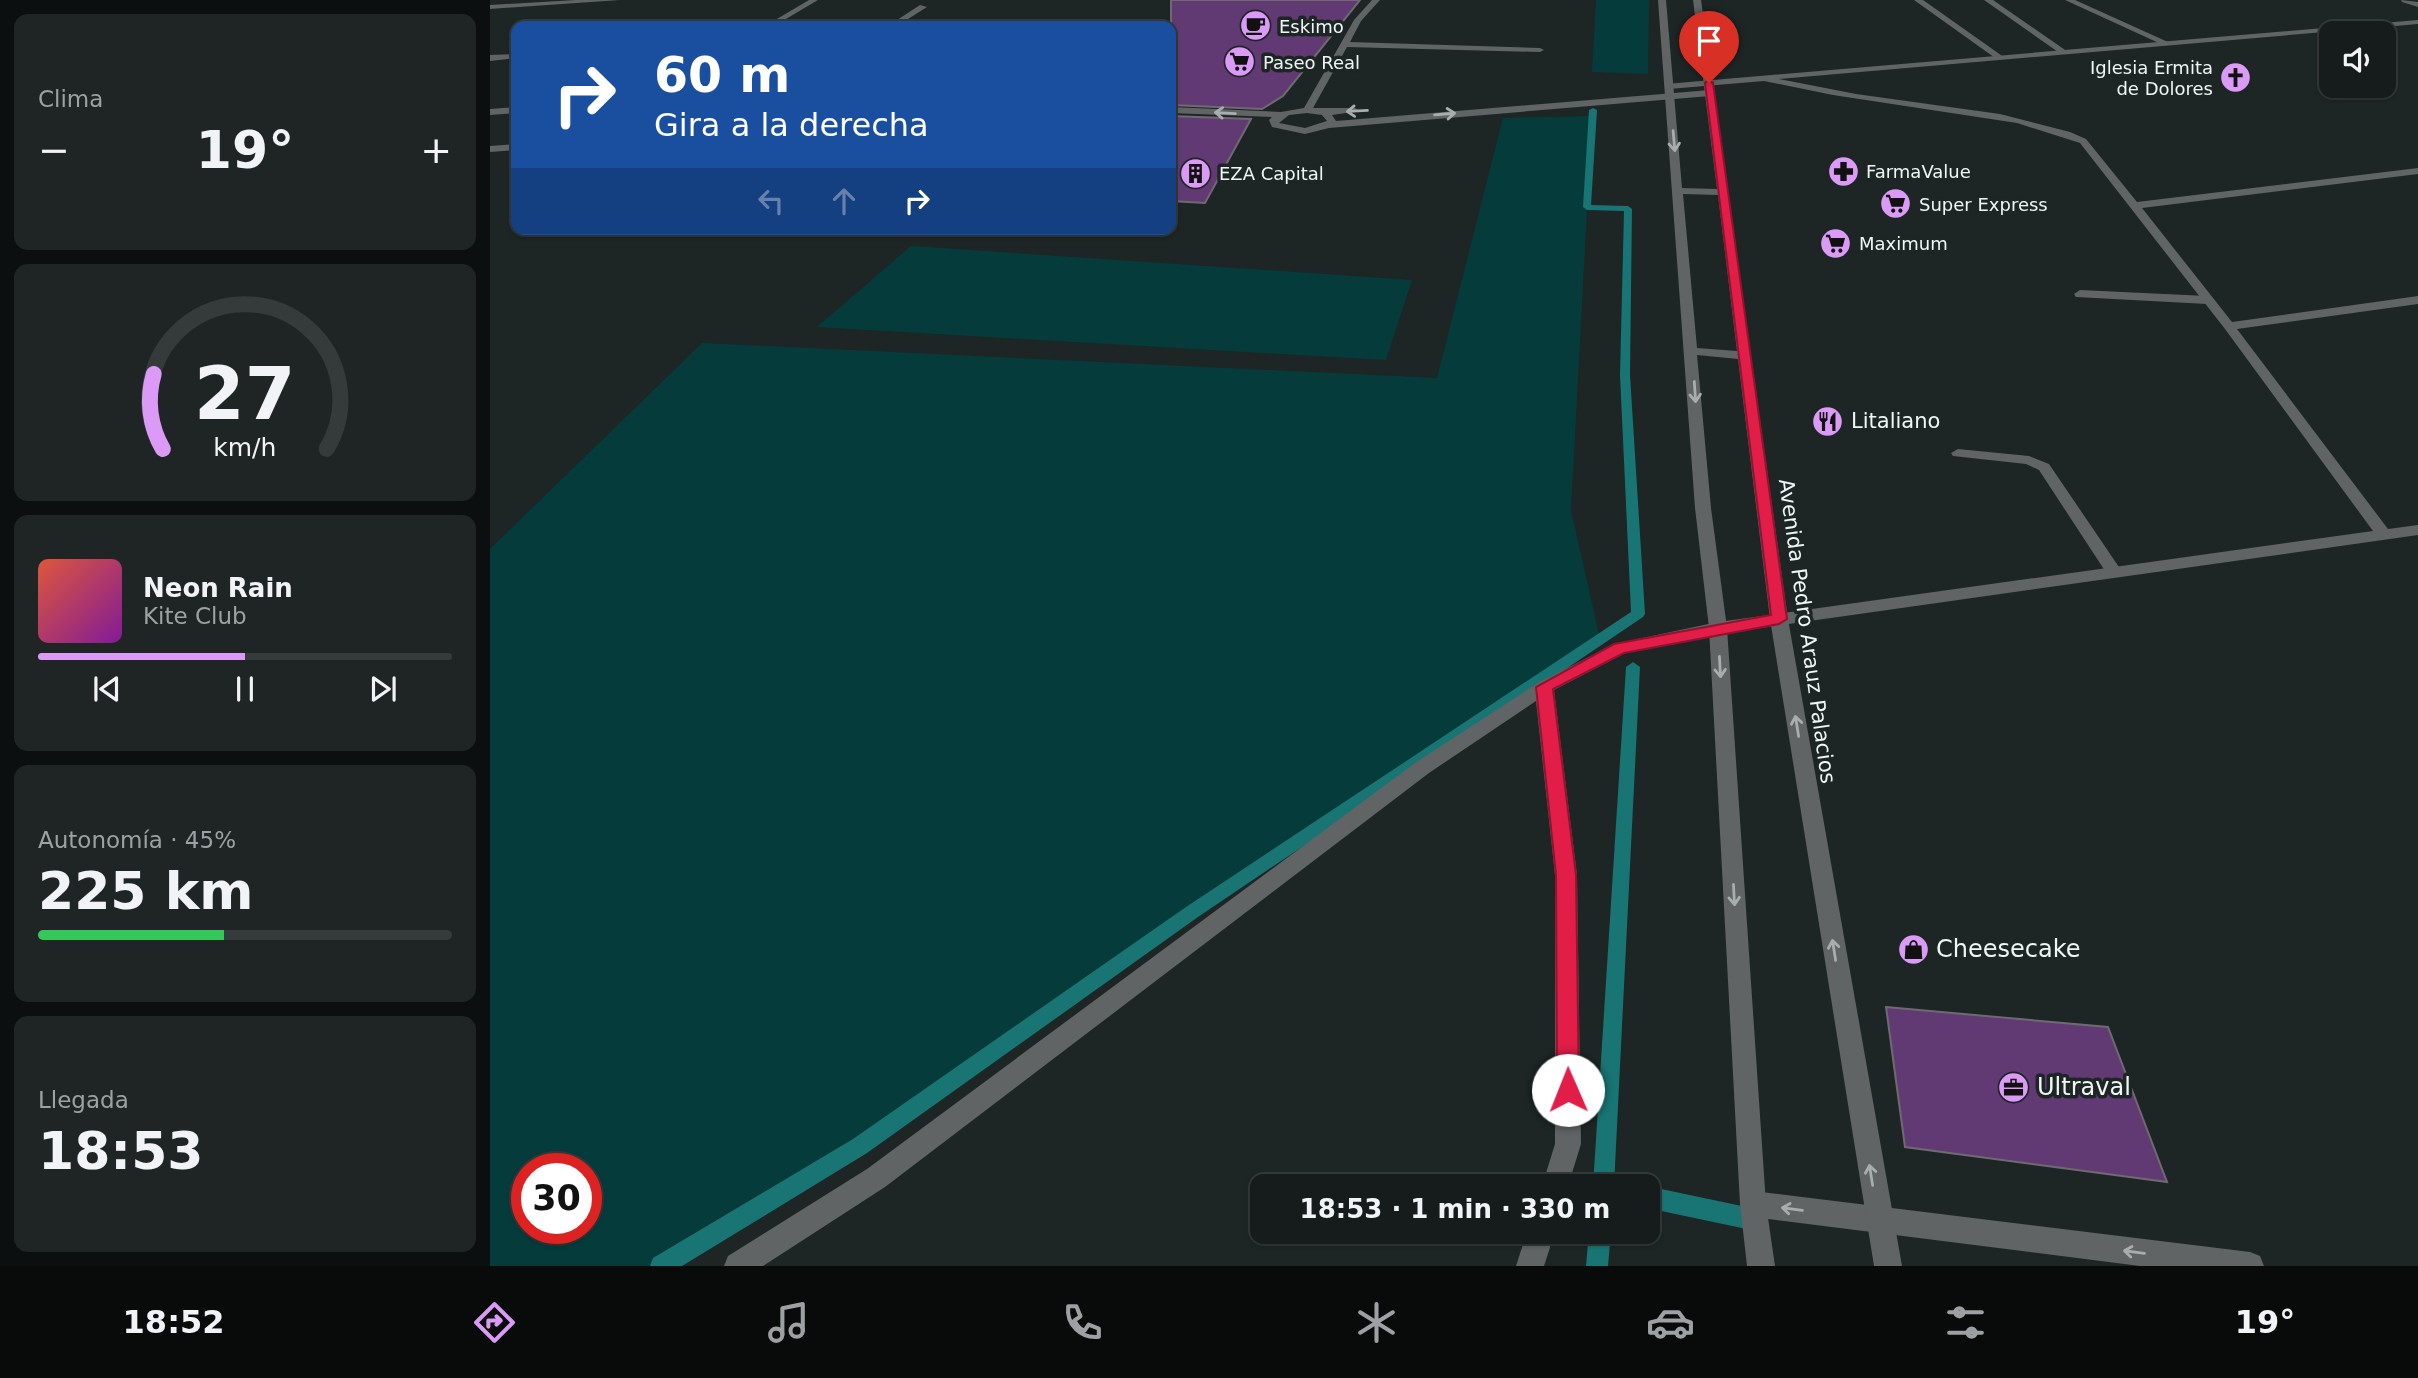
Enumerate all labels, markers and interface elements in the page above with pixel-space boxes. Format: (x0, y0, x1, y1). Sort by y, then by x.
cafe icon: Eskimo (1239, 9, 1273, 43)
pin (1679, 11, 1739, 83)
place label: Eskimo (1279, 16, 1344, 37)
map controls (2319, 21, 2396, 98)
button: sound (2319, 21, 2396, 98)
icon: arrive (1690, 22, 1728, 60)
supermarket icon: Paseo Real (1223, 45, 1257, 79)
text: 60 m (654, 47, 790, 104)
icon: right (539, 49, 630, 140)
place label: Paseo Real (1263, 52, 1360, 73)
place label: Iglesia Ermita de Dolores (2090, 57, 2213, 99)
church icon: Iglesia Ermita de Dolores (2219, 60, 2253, 94)
text: Clima (38, 86, 103, 112)
one-way arrow (1346, 105, 1368, 118)
text: Gira a la derecha (654, 106, 929, 144)
one-way arrow (1214, 106, 1237, 119)
one-way arrow (1433, 108, 1456, 121)
text: 19° (196, 120, 294, 180)
text: − (38, 128, 70, 172)
text: + (420, 128, 452, 172)
one-way arrow (1668, 129, 1681, 152)
pharmacy icon: FarmaValue (1826, 154, 1860, 188)
building icon: EZA Capital (1179, 156, 1213, 190)
place label: FarmaValue (1866, 161, 1971, 182)
place label: EZA Capital (1219, 163, 1324, 184)
icon: left (752, 182, 790, 220)
icon: ahead (825, 182, 863, 220)
icon: right (898, 182, 936, 220)
supermarket icon: Super Express (1879, 187, 1913, 221)
place label: Super Express (1919, 194, 2048, 215)
supermarket icon: Maximum (1819, 226, 1853, 260)
place label: Maximum (1859, 233, 1948, 254)
text: 27 (194, 351, 296, 436)
one-way arrow (1689, 380, 1702, 403)
restaurant icon: Litaliano (1811, 404, 1845, 438)
place label: Litaliano (1851, 409, 1940, 433)
text: km/h (213, 432, 277, 461)
street label: Avenida Pedro Arauz Palacios (1774, 477, 1840, 785)
text: Neon Rain (143, 573, 293, 603)
text: Kite Club (143, 603, 247, 629)
one-way arrow (1714, 656, 1727, 679)
icon: previous (88, 670, 126, 708)
icon: pause (226, 670, 264, 708)
icon: next (364, 670, 402, 708)
one-way arrow (1790, 715, 1803, 738)
text: Autonomía · 45% (38, 827, 236, 853)
text: 225 km (38, 861, 253, 921)
one-way arrow (1728, 883, 1741, 905)
shop icon: Cheesecake (1896, 932, 1930, 966)
place label: Cheesecake (1936, 935, 2080, 963)
one-way arrow (1827, 939, 1840, 962)
position arrow (1531, 1053, 1605, 1127)
office icon: Ultraval (1997, 1070, 2031, 1104)
place label: Ultraval (2037, 1073, 2131, 1101)
text: Llegada (38, 1087, 129, 1113)
text: 18:53 (38, 1121, 204, 1181)
speed limit sign: 30 (511, 1153, 602, 1244)
one-way arrow (1864, 1164, 1877, 1187)
text: 18:53 · 1 min · 330 m (1300, 1194, 1610, 1224)
one-way arrow (1781, 1203, 1804, 1216)
one-way arrow (2123, 1246, 2146, 1259)
icon: directions (470, 1298, 519, 1347)
icon: music (764, 1298, 813, 1347)
icon: phone (1058, 1298, 1107, 1347)
icon: climate (1352, 1298, 1401, 1347)
icon: car (1646, 1298, 1695, 1347)
icon: filters (1941, 1298, 1990, 1347)
text: 18:52 (123, 1303, 224, 1341)
text: 19° (2235, 1303, 2295, 1341)

